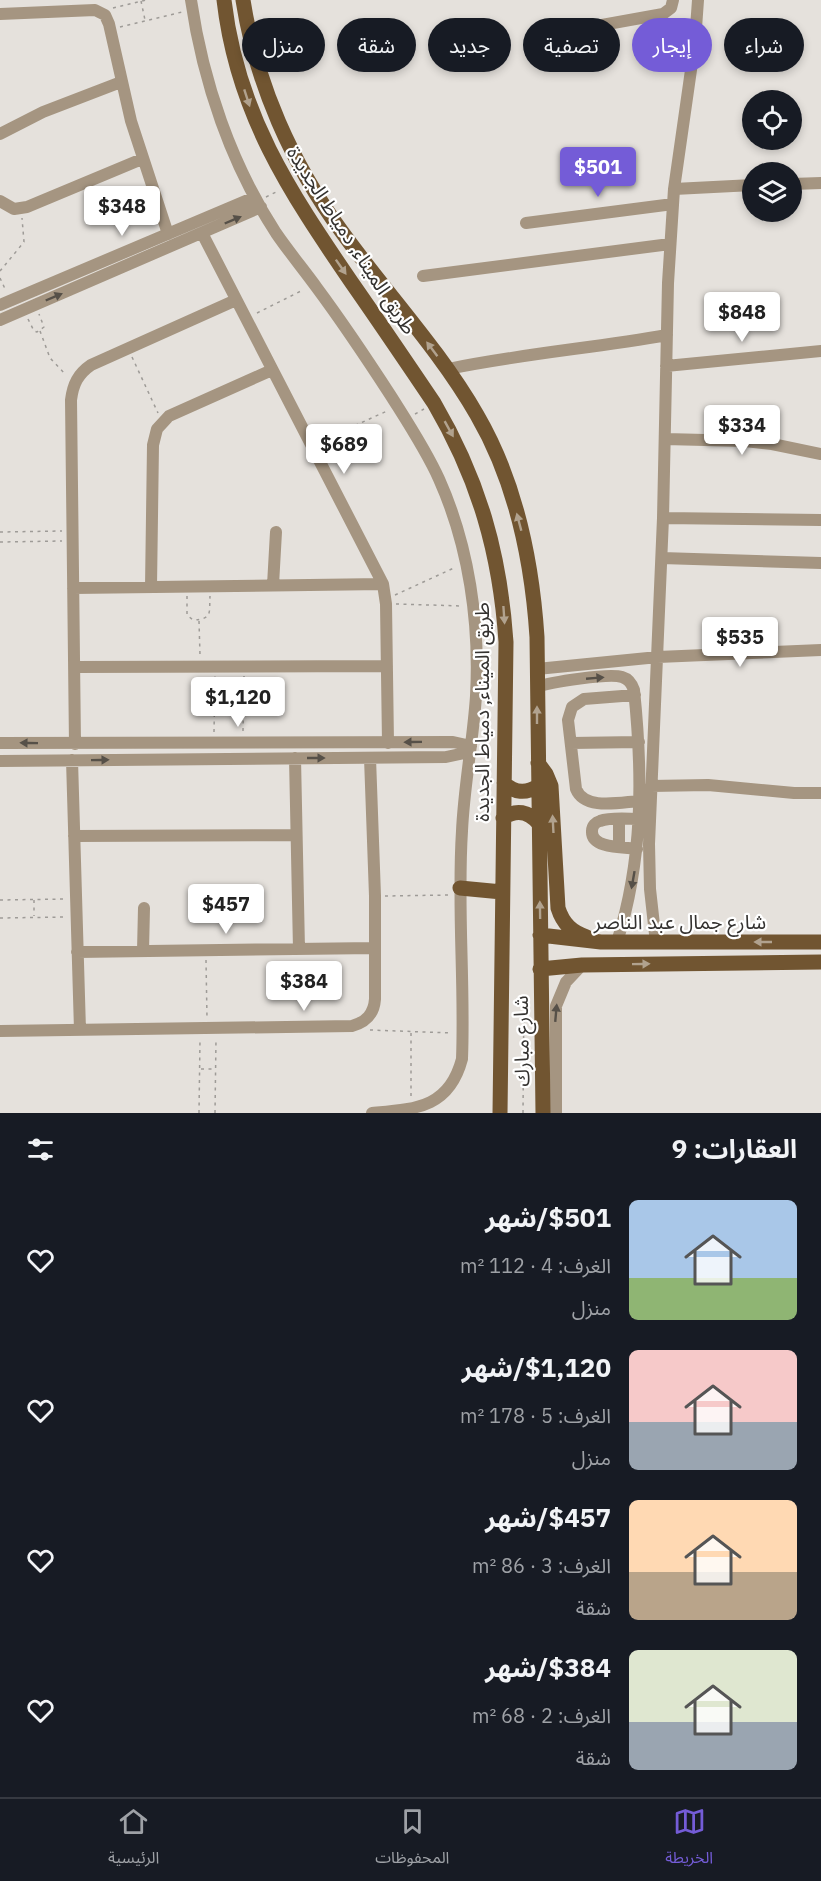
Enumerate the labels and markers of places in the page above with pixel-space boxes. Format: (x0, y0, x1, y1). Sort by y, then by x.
pin: $501 (562, 147, 634, 198)
pin: $348 (86, 186, 158, 237)
pin: $848 (706, 292, 778, 343)
pin: $334 (706, 405, 778, 456)
pin: $689 (308, 424, 380, 475)
pin: $535 (704, 617, 776, 668)
pin: $1,120 (189, 677, 287, 728)
pin: $457 (190, 884, 262, 935)
pin: $384 (268, 961, 340, 1012)

